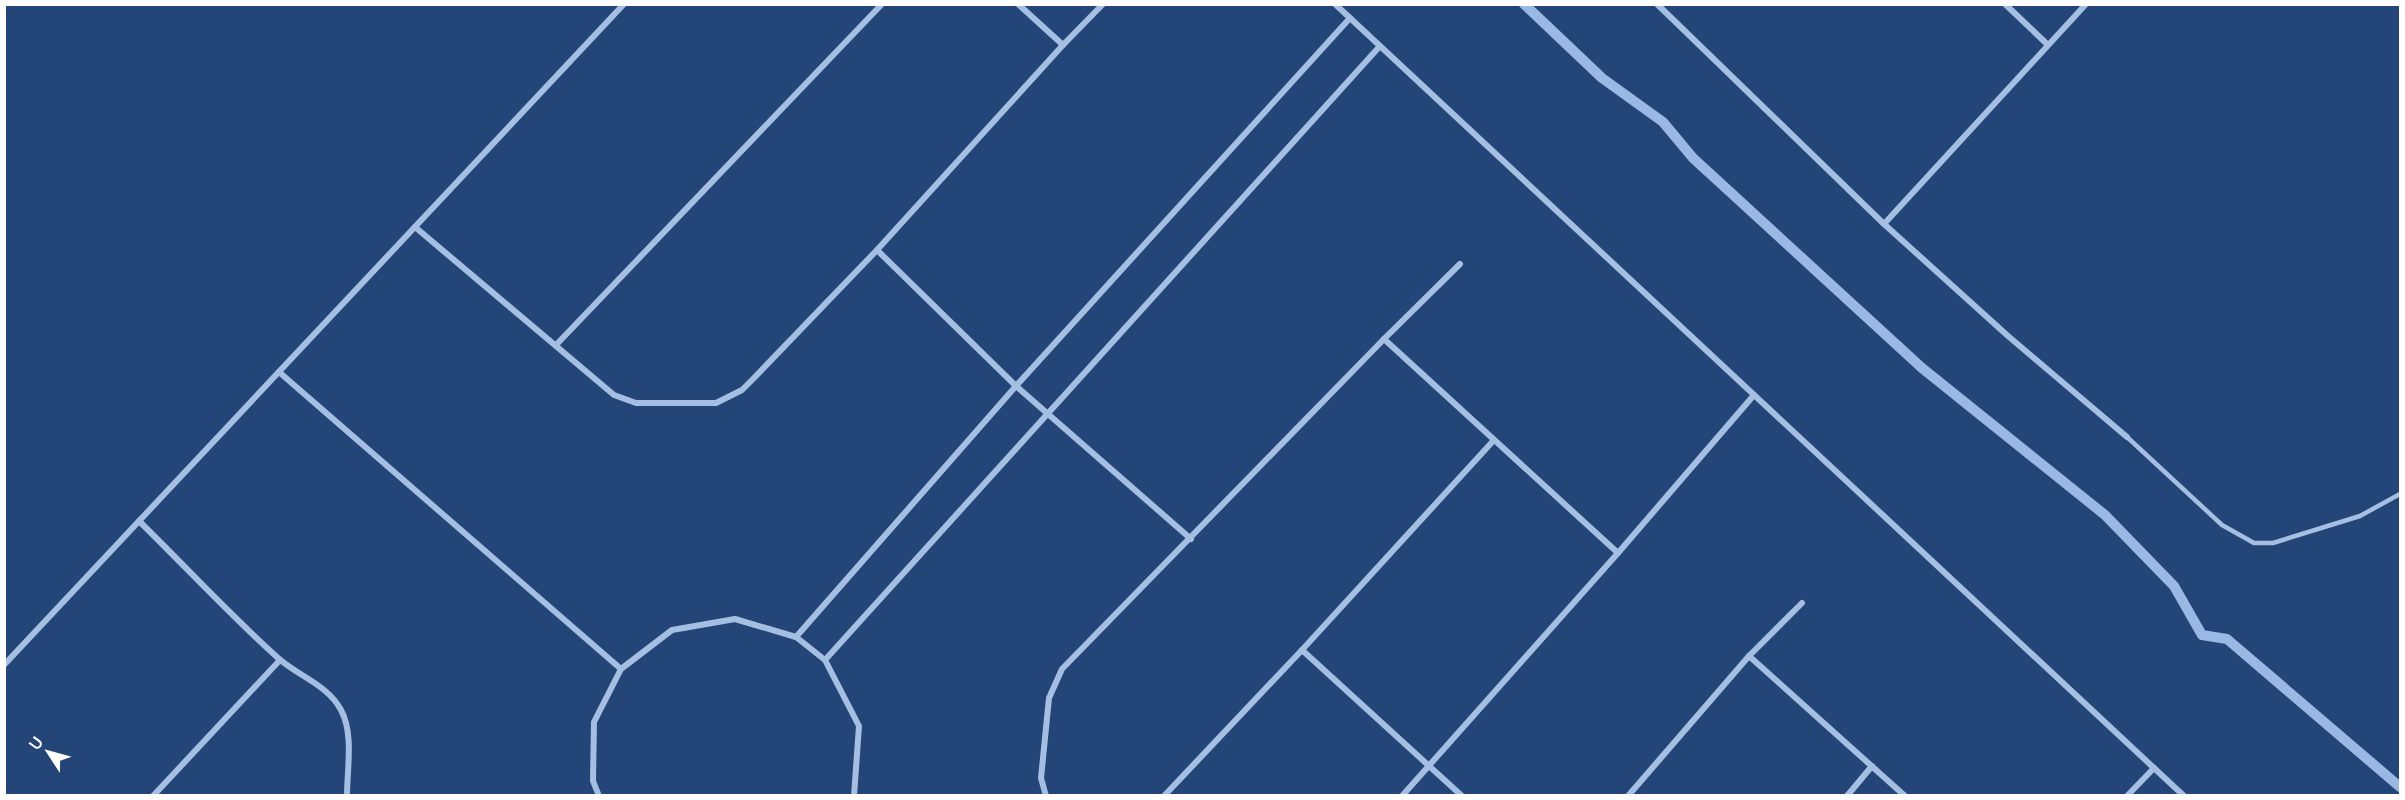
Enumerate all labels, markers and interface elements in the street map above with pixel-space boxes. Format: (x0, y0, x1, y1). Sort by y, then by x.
north arrow (18, 722, 78, 782)
text: U (24, 732, 48, 754)

